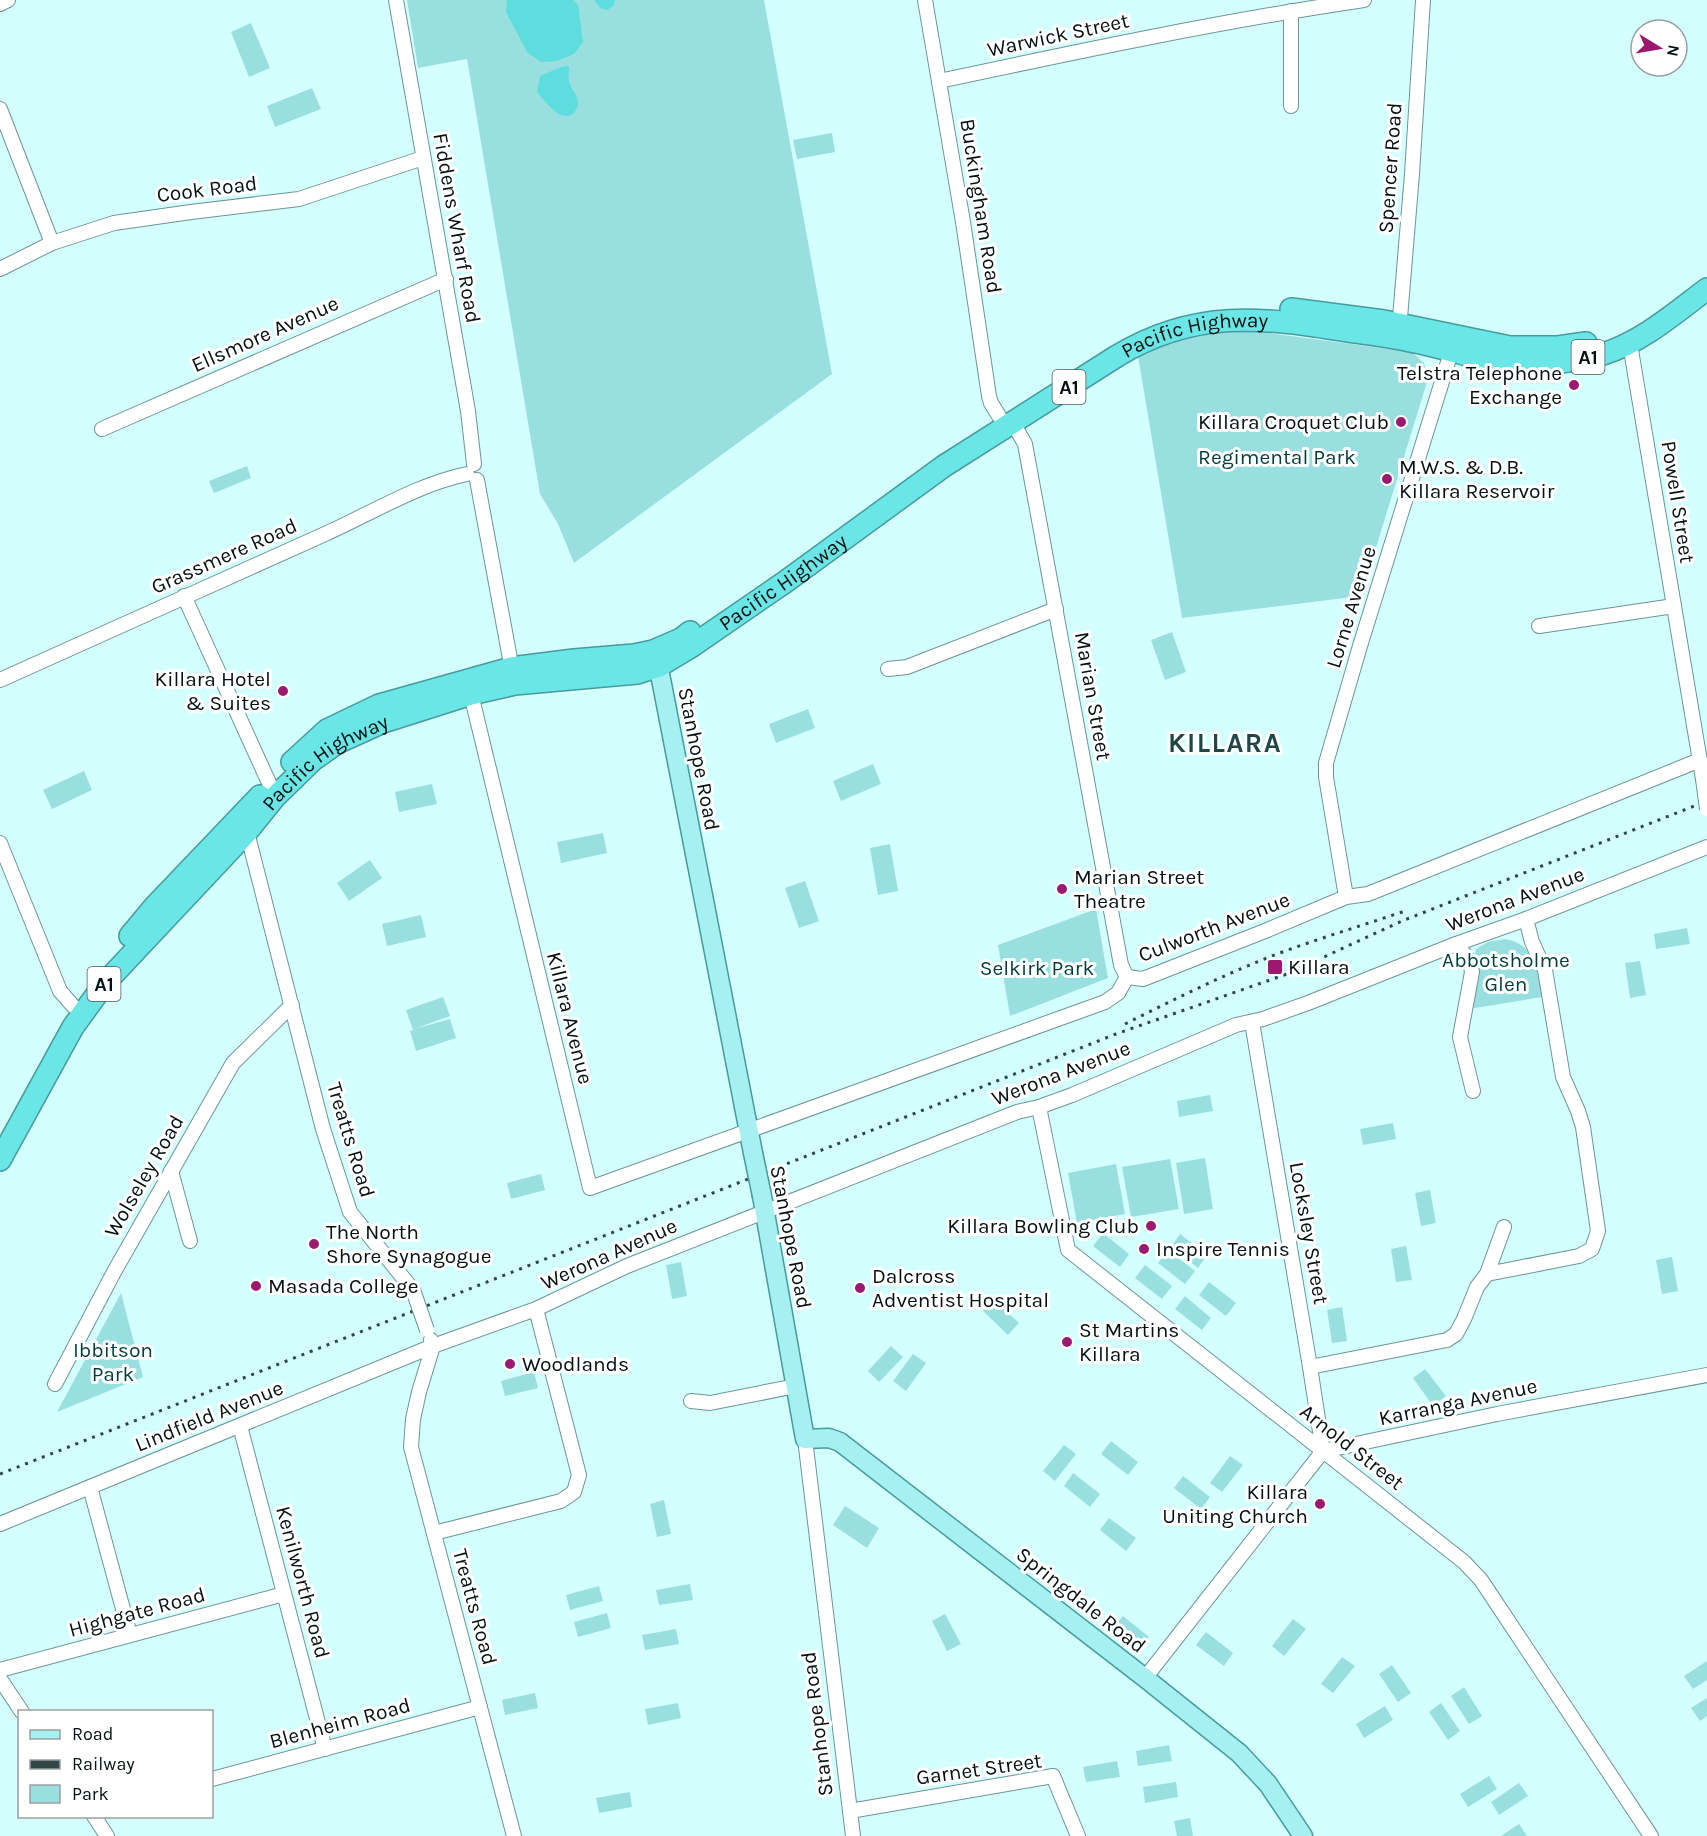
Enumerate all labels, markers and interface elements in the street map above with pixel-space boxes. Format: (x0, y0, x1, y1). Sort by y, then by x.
street label: Warwick Street (985, 8, 1131, 62)
north arrow (1629, 18, 1689, 78)
text: N (1663, 43, 1684, 58)
street label: Spencer Road (1373, 102, 1407, 234)
street label: Buckingham Road (955, 117, 1007, 295)
street label: Fiddens Wharf Road (428, 131, 486, 325)
street label: Cook Road (155, 171, 259, 207)
street label: Ellsmore Avenue (188, 291, 342, 377)
street label: Pacific Highway (1117, 308, 1269, 363)
road number: A1 (1572, 340, 1604, 374)
place label: Telstra Telephone Exchange (1397, 361, 1562, 409)
road number: A1 (1052, 370, 1086, 404)
marker: Telstra Telephone Exchange (1567, 378, 1581, 392)
place label: Killara Croquet Club (1198, 410, 1389, 434)
marker: Killara Croquet Club (1394, 415, 1408, 429)
street label: Powell Street (1656, 439, 1700, 565)
park label: Regimental Park (1198, 445, 1356, 469)
place label: M.W.S. & D.B. Killara Reservoir (1399, 455, 1555, 503)
marker: M.W.S. & D.B. Killara Reservoir (1380, 472, 1394, 486)
street label: Grassmere Road (147, 513, 301, 599)
street label: Pacific Highway (715, 529, 852, 636)
street label: Lorne Avenue (1321, 543, 1381, 671)
street label: Marian Street (1070, 630, 1116, 762)
place label: Killara Hotel & Suites (154, 667, 271, 715)
marker: Killara Hotel & Suites (276, 684, 290, 698)
street label: Stanhope Road (673, 685, 725, 833)
street label: Pacific Highway (257, 709, 392, 815)
district label: KILLARA (1168, 727, 1282, 759)
street label: Werona Avenue (1442, 862, 1588, 936)
place label: Marian Street Theatre (1074, 865, 1204, 913)
marker: Marian Street Theatre (1055, 882, 1069, 896)
street label: Culworth Avenue (1135, 887, 1293, 967)
park label: Abbotsholme Glen (1442, 948, 1570, 996)
street label: Killara Avenue (542, 949, 598, 1087)
place label: Killara (1288, 955, 1350, 979)
park label: Selkirk Park (980, 956, 1094, 980)
marker: Killara (1266, 958, 1284, 976)
road number: A1 (88, 967, 120, 1001)
street label: Werona Avenue (988, 1036, 1134, 1110)
street label: Treatts Road (322, 1080, 380, 1200)
street label: Wolseley Road (99, 1111, 189, 1241)
street label: Locksley Street (1285, 1160, 1333, 1306)
street label: Stanhope Road (765, 1163, 817, 1311)
street label: Werona Avenue (537, 1213, 681, 1295)
place label: Killara Bowling Club (947, 1214, 1139, 1238)
marker: Killara Bowling Club (1144, 1219, 1158, 1233)
place label: The North Shore Synagogue (326, 1220, 492, 1268)
marker: The North Shore Synagogue (307, 1237, 321, 1251)
place label: Inspire Tennis (1156, 1237, 1290, 1261)
marker: Inspire Tennis (1137, 1242, 1151, 1256)
place label: Dalcross Adventist Hospital (872, 1264, 1049, 1312)
place label: Masada College (268, 1274, 418, 1298)
marker: Masada College (249, 1279, 263, 1293)
marker: Dalcross Adventist Hospital (853, 1281, 867, 1295)
place label: St Martins Killara (1079, 1318, 1179, 1366)
marker: St Martins Killara (1060, 1335, 1074, 1349)
park label: Ibbitson Park (73, 1338, 153, 1386)
place label: Woodlands (522, 1352, 629, 1376)
marker: Woodlands (503, 1357, 517, 1371)
street label: Karranga Avenue (1377, 1373, 1539, 1431)
street label: Lindfield Avenue (131, 1375, 287, 1457)
street label: Arnold Street (1295, 1399, 1409, 1495)
place label: Killara Uniting Church (1162, 1480, 1308, 1528)
marker: Killara Uniting Church (1313, 1497, 1327, 1511)
street label: Kenilworth Road (271, 1503, 335, 1661)
street label: Springdale Road (1012, 1542, 1150, 1658)
street label: Treatts Road (448, 1546, 502, 1668)
street label: Highgate Road (66, 1582, 208, 1642)
street label: Stanhope Road (796, 1650, 838, 1798)
street label: Blenheim Road (267, 1693, 413, 1753)
legend (18, 1710, 213, 1818)
text: Road (72, 1723, 113, 1745)
street label: Garnet Street (915, 1748, 1043, 1790)
text: Railway (72, 1753, 135, 1775)
text: Park (72, 1783, 109, 1805)

